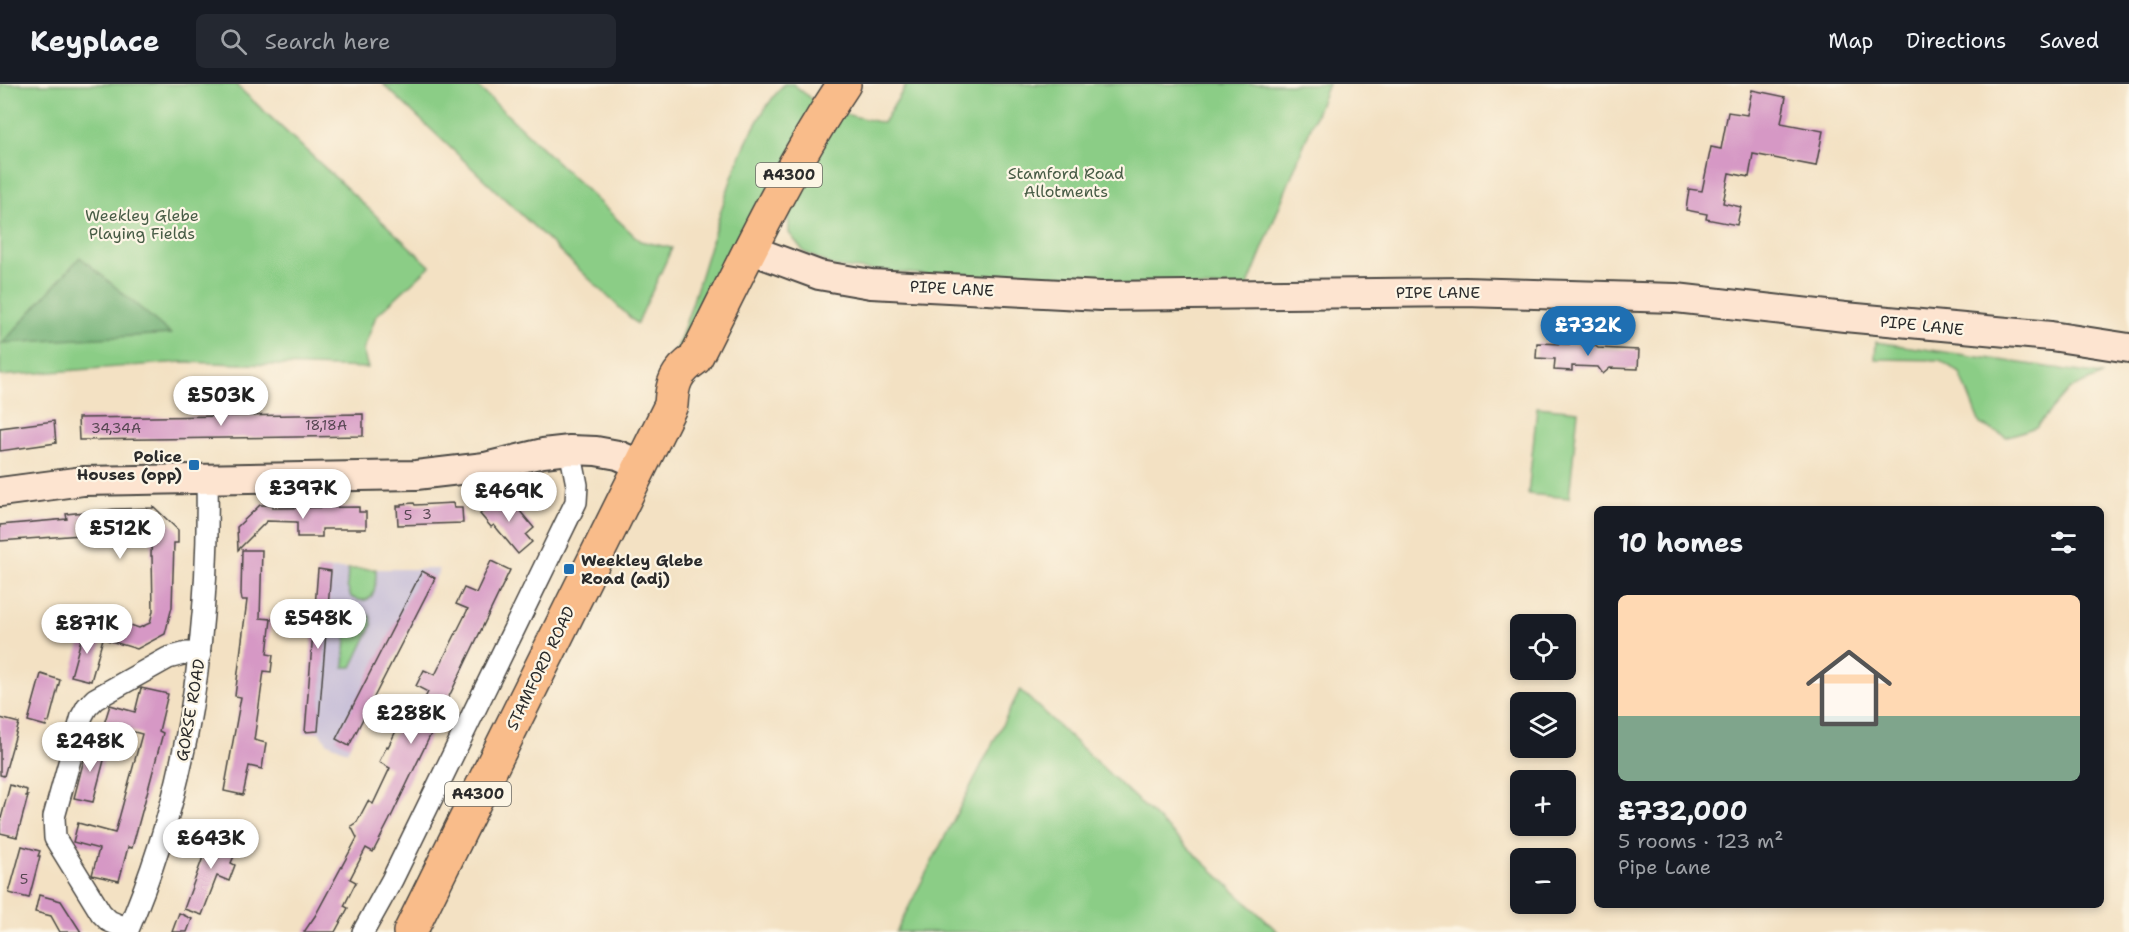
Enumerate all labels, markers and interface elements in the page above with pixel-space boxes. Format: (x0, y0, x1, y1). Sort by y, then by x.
search box (196, 14, 616, 68)
text: Keyplace (30, 22, 160, 60)
icon: search (217, 25, 250, 58)
text: Search here (265, 27, 390, 56)
text: Map (1828, 27, 1873, 55)
text: Directions (1906, 27, 2006, 55)
text: Saved (2039, 27, 2099, 55)
road number: A4300 (756, 163, 822, 187)
park label: Stamford Road Allotments (1008, 163, 1124, 202)
park label: Weekley Glebe Playing Fields (85, 205, 199, 244)
street label: PIPE LANE (909, 276, 995, 301)
street label: PIPE LANE (1396, 282, 1480, 303)
pin: £732K (1546, 306, 1630, 357)
street label: PIPE LANE (1879, 311, 1965, 340)
text: £732K (1555, 312, 1621, 338)
pin: £503K (179, 376, 263, 427)
text: £503K (187, 382, 255, 408)
house number: 18,18A (305, 416, 347, 434)
house number: 34,34A (91, 419, 141, 437)
place label: Police Houses (opp) (77, 446, 182, 485)
marker: Police Houses (opp) (187, 458, 201, 472)
pin: £397K (261, 469, 345, 520)
pin: £469K (467, 472, 551, 523)
text: £397K (269, 475, 337, 501)
text: £469K (475, 478, 543, 504)
house number: 3 (422, 505, 432, 523)
house number: 5 (404, 506, 412, 524)
pin: £512K (78, 509, 162, 560)
text: £512K (89, 515, 151, 541)
text: 10 homes (1618, 525, 1743, 560)
icon: filters (2047, 526, 2080, 559)
place label: Weekley Glebe Road (adj) (581, 550, 703, 589)
marker: Weekley Glebe Road (adj) (562, 562, 576, 576)
pin: £548K (276, 599, 360, 650)
street label: STAMFORD ROAD (501, 603, 580, 734)
pin: £871K (45, 604, 129, 655)
text: £548K (284, 605, 352, 631)
text: £871K (55, 610, 119, 636)
map controls (1510, 614, 1576, 914)
button: locate (1510, 614, 1576, 680)
icon: home (1795, 634, 1903, 742)
street label: GORSE ROAD (171, 657, 210, 763)
button: layers (1510, 692, 1576, 758)
pin: £288K (369, 694, 453, 745)
text: £288K (376, 700, 446, 726)
pin: £248K (48, 722, 132, 773)
text: £248K (56, 728, 124, 754)
button: + (1510, 770, 1576, 836)
road number: A4300 (445, 782, 511, 806)
text: £732,000 (1618, 793, 1748, 828)
pin: £643K (169, 819, 253, 870)
text: £643K (177, 825, 245, 851)
text: 5 rooms · 123 m² (1618, 828, 1784, 854)
button: − (1510, 848, 1576, 914)
text: Pipe Lane (1618, 854, 1711, 880)
house number: 5 (20, 870, 28, 888)

